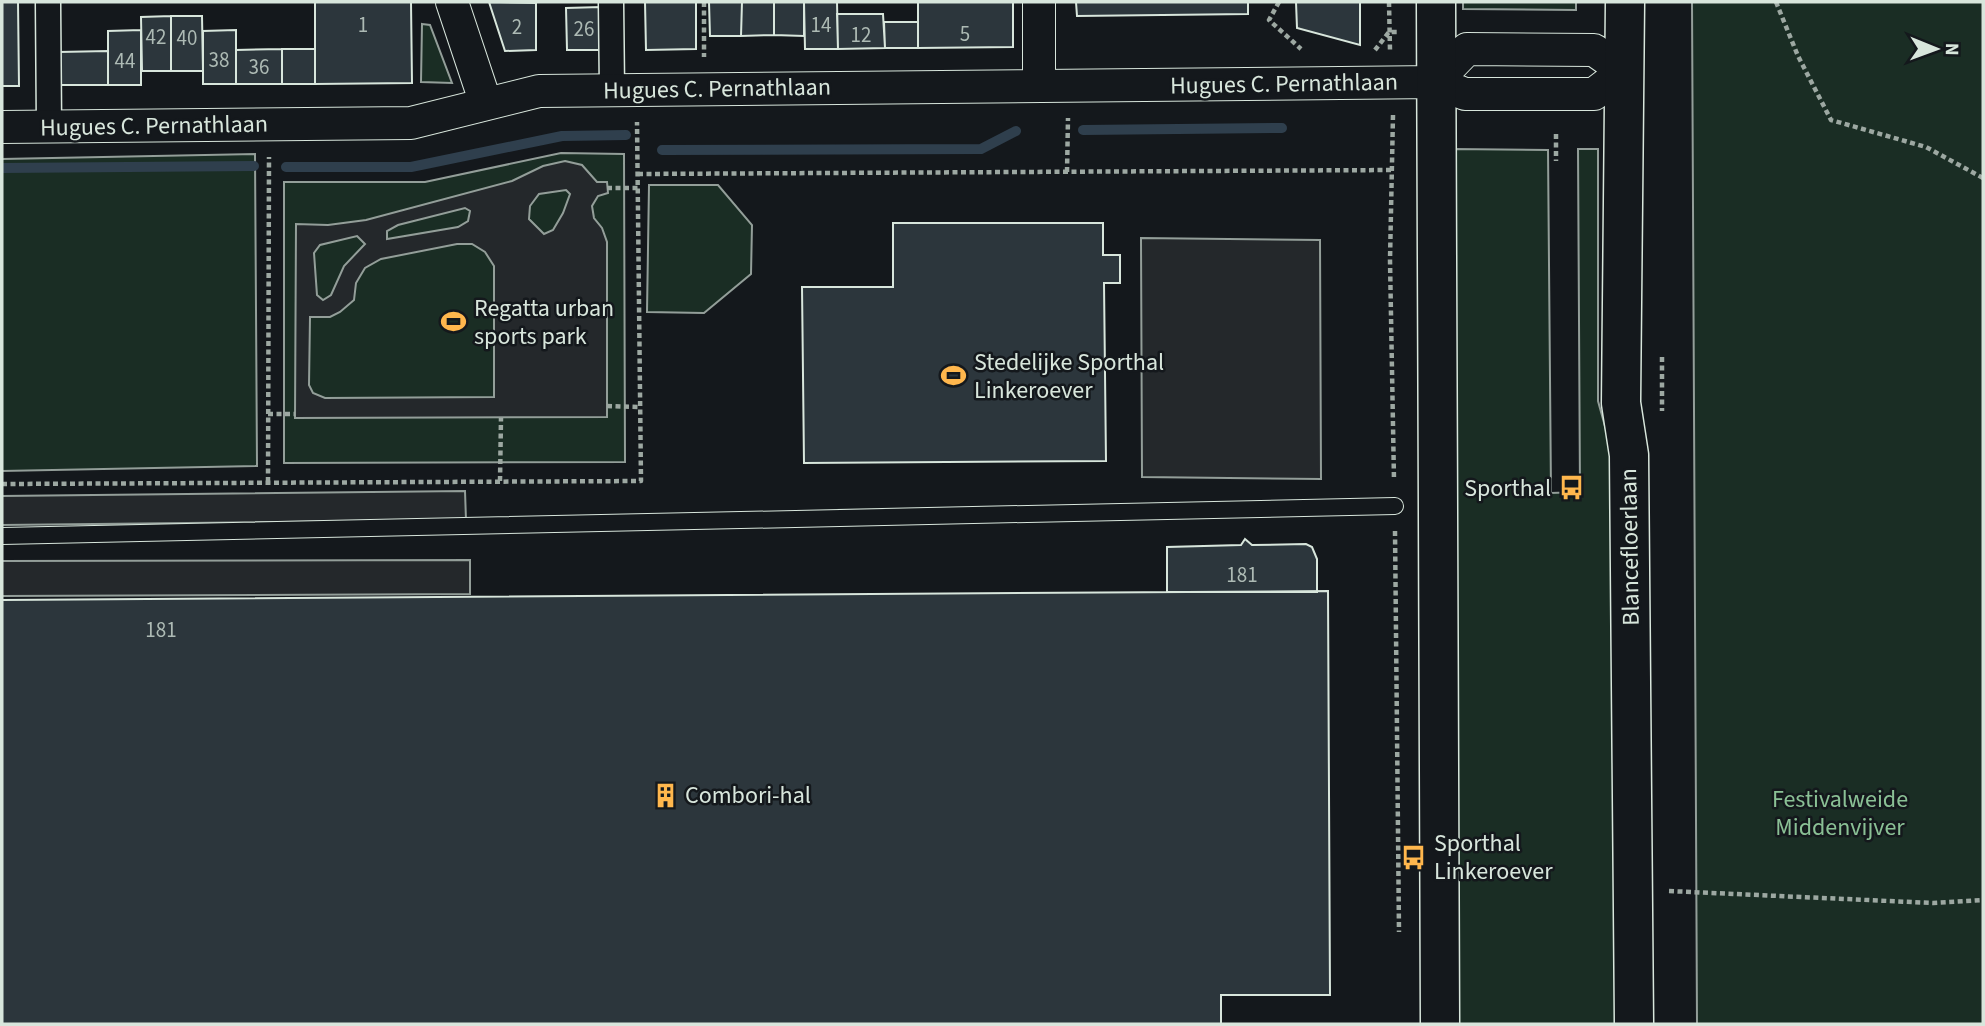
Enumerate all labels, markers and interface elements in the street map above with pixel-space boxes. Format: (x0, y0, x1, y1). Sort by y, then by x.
house number: 1 (358, 10, 368, 40)
house number: 14 (811, 10, 831, 40)
house number: 2 (512, 12, 522, 42)
house number: 26 (574, 14, 594, 44)
north arrow (1901, 14, 1971, 84)
house number: 5 (960, 19, 970, 49)
house number: 12 (851, 20, 871, 50)
house number: 42 (146, 22, 166, 52)
house number: 40 (177, 23, 197, 53)
text: N (1938, 43, 1965, 56)
house number: 38 (209, 45, 229, 75)
house number: 44 (115, 46, 135, 76)
house number: 36 (249, 52, 269, 82)
street label: Hugues C. Pernathlaan (1170, 65, 1398, 103)
street label: Hugues C. Pernathlaan (603, 70, 831, 108)
street label: Hugues C. Pernathlaan (40, 107, 268, 145)
place label: Regatta urban sports park (474, 291, 614, 354)
sports icon: Regatta urban sports park (440, 308, 468, 336)
place label: Stedelijke Sporthal Linkeroever (974, 345, 1164, 408)
sports icon: Stedelijke Sporthal Linkeroever (940, 362, 968, 390)
street label: Blancefloerlaan (1611, 468, 1649, 626)
place label: Sporthal (1464, 471, 1551, 506)
bus stop icon: Sporthal (1557, 474, 1585, 502)
house number: 181 (1226, 560, 1258, 590)
house number: 181 (145, 615, 177, 645)
place label: Combori-hal (685, 778, 811, 813)
building icon: Combori-hal (651, 781, 679, 809)
park label: Festivalweide Middenvijver (1772, 782, 1908, 845)
place label: Sporthal Linkeroever (1434, 826, 1553, 889)
bus stop icon: Sporthal Linkeroever (1400, 843, 1428, 871)

